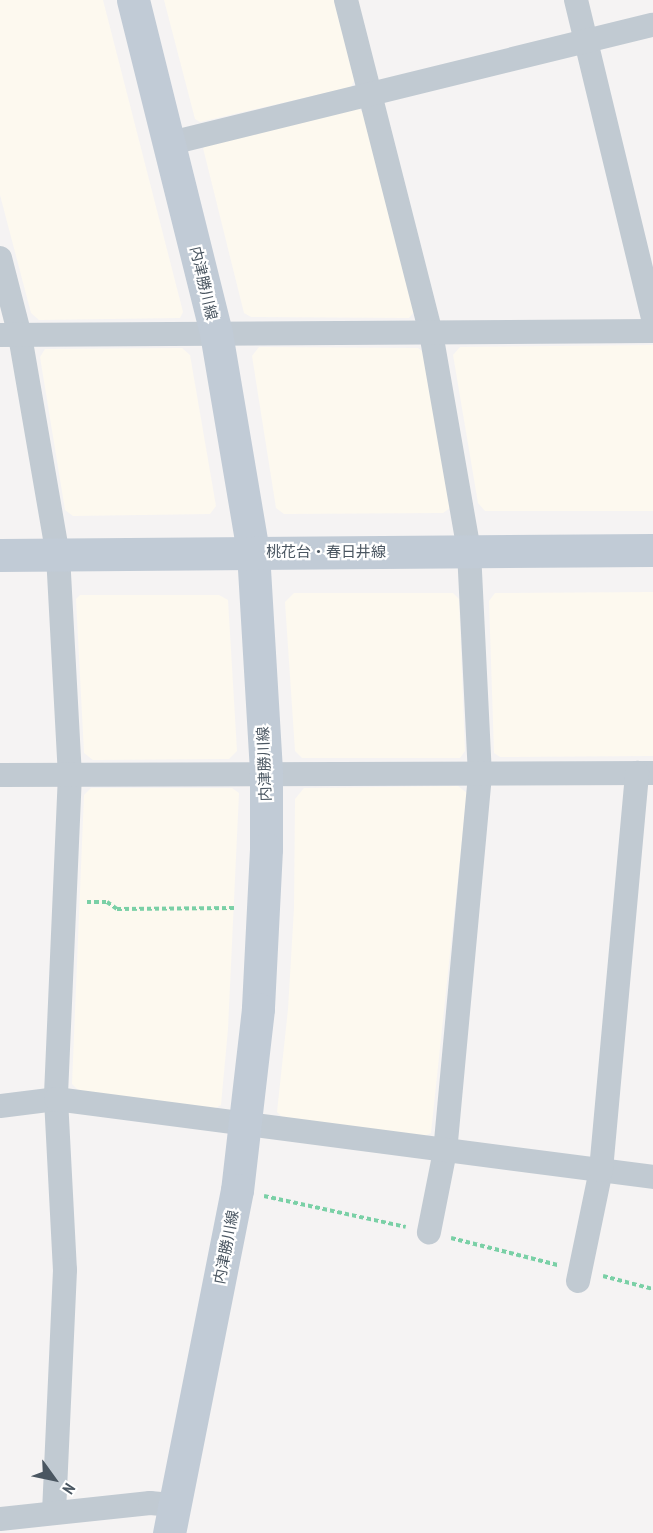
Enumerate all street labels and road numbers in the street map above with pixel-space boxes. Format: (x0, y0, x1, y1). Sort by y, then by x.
street label: 内津勝川線 (187, 244, 221, 322)
street label: 桃花台・春日井線 (266, 543, 386, 561)
street label: 内津勝川線 (254, 726, 274, 802)
street label: 内津勝川線 (210, 1208, 242, 1286)

